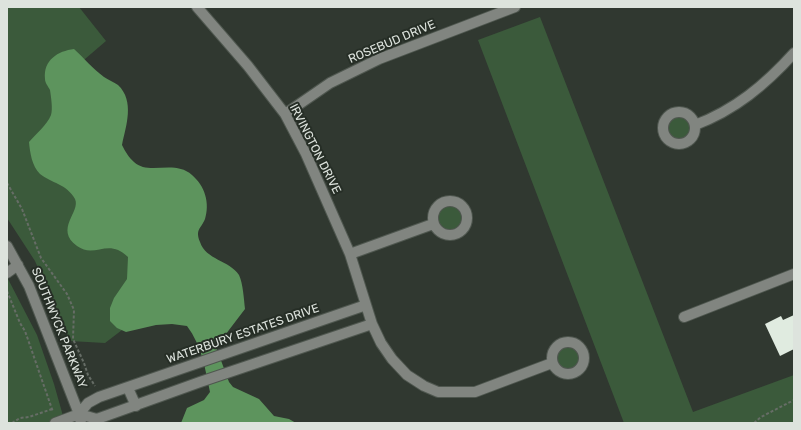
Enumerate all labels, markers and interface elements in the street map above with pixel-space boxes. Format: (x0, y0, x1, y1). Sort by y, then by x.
street label: ROSEBUD DRIVE (346, 17, 438, 67)
street label: IRVINGTON DRIVE (286, 102, 344, 196)
street label: SOUTHWYCK PARKWAY (28, 265, 90, 391)
street label: WATERBURY ESTATES DRIVE (165, 301, 321, 367)

